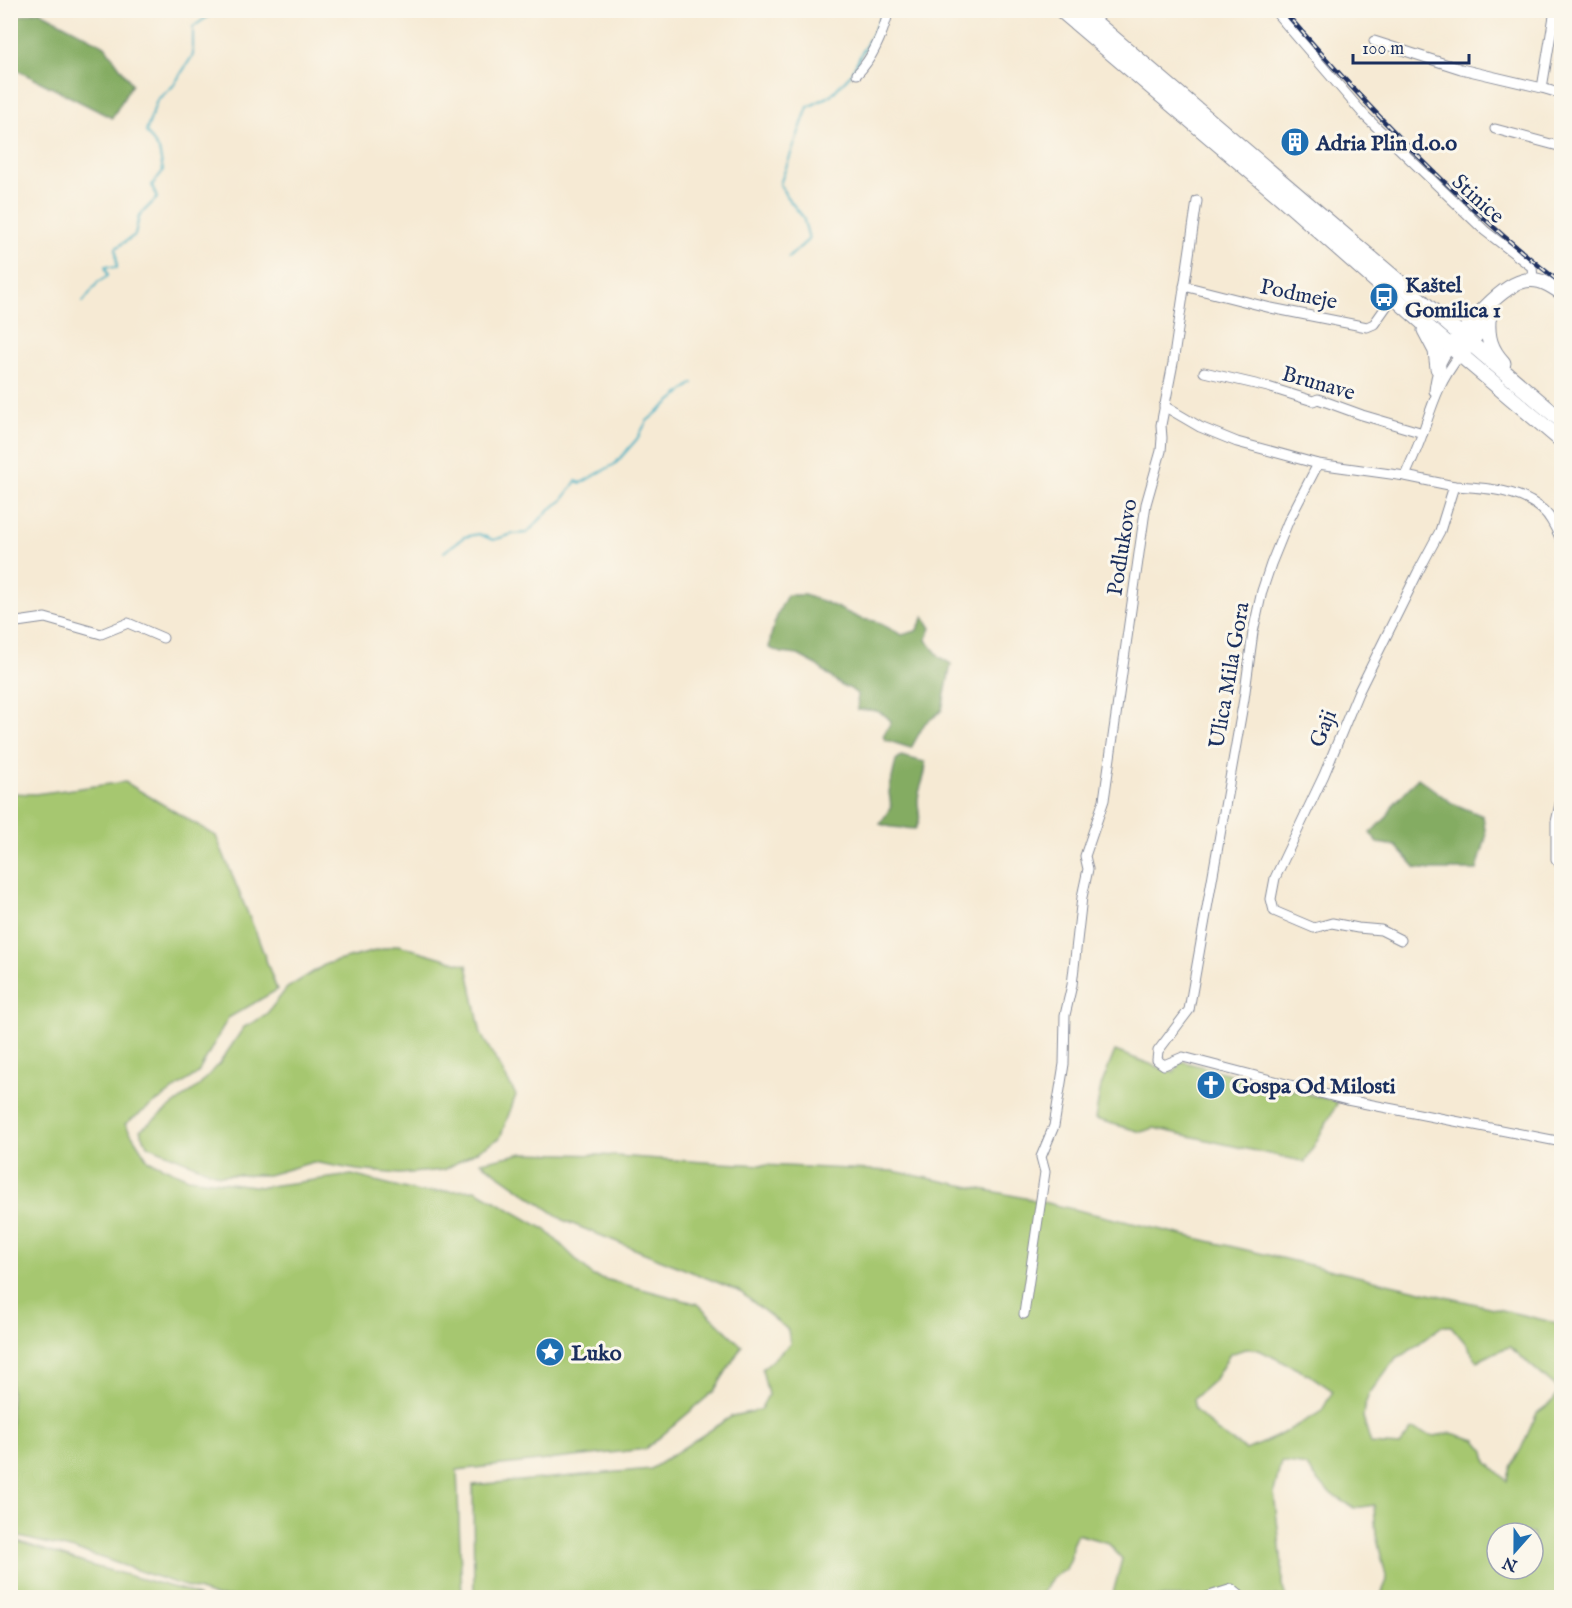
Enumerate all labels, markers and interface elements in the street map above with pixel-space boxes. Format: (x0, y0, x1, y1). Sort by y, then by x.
scale bar (1353, 27, 1468, 65)
text: 100 m (1362, 38, 1404, 61)
building icon: Adria Plin d.o.o (1279, 126, 1311, 158)
place label: Adria Plin d.o.o (1315, 130, 1457, 158)
street label: Stinice (1445, 168, 1510, 231)
place label: Kaštel Gomilica 1 (1405, 272, 1501, 325)
street label: Podmeje (1257, 273, 1340, 317)
bus stop icon: Kaštel Gomilica 1 (1368, 281, 1400, 313)
street label: Brunave (1279, 360, 1358, 408)
street label: Podlukovo (1101, 497, 1144, 598)
street label: Ulica Mila Gora (1203, 599, 1257, 751)
street label: Gaji (1304, 706, 1344, 752)
church icon: Gospa Od Milosti (1195, 1069, 1227, 1101)
place label: Gospa Od Milosti (1232, 1073, 1396, 1101)
place icon: Luko (534, 1336, 566, 1368)
place label: Luko (571, 1340, 622, 1368)
north arrow (1485, 1521, 1545, 1581)
text: N (1500, 1551, 1521, 1575)

